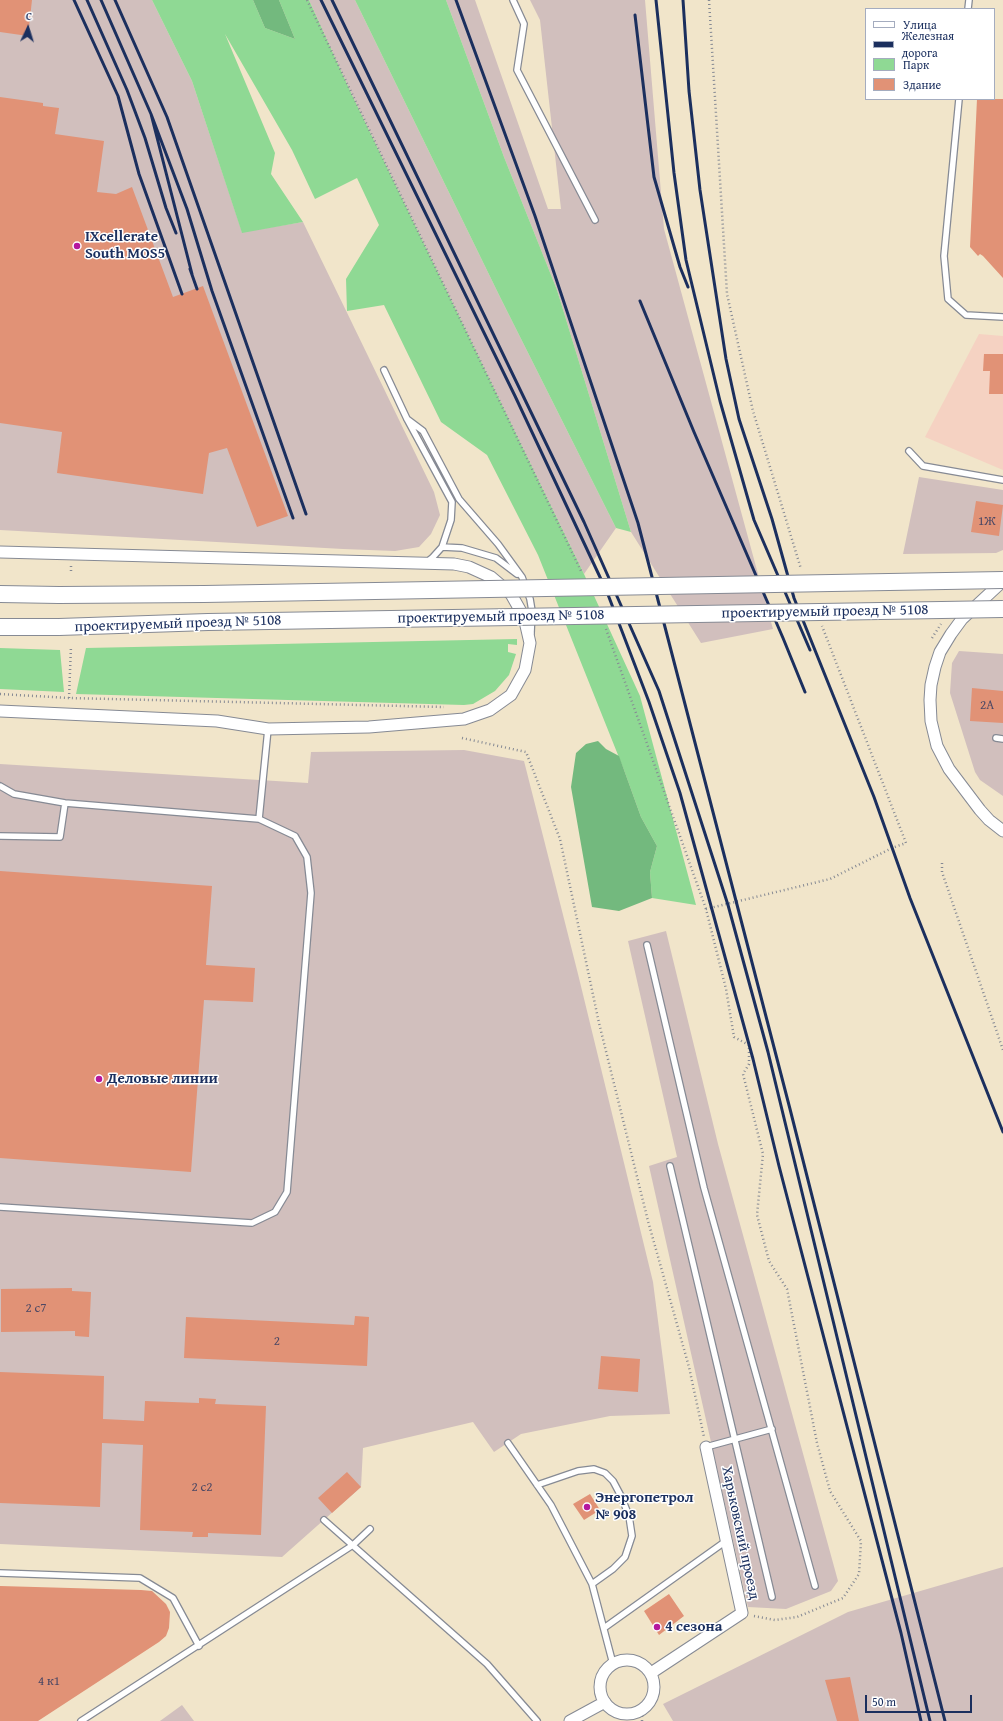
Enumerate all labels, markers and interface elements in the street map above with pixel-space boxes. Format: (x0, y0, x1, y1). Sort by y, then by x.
north arrow (8, 8, 48, 48)
text: С (25, 8, 32, 24)
legend (865, 8, 995, 100)
text: Улица (903, 16, 937, 33)
text: Железная дорога (902, 27, 954, 61)
text: Парк (903, 56, 929, 73)
text: Здание (903, 76, 941, 93)
place label: IXcellerate South MOS5 (85, 228, 165, 263)
marker: IXcellerate South MOS5 (72, 241, 82, 251)
house number: 1Ж (978, 514, 996, 530)
street label: проектируемый проезд № 5108 (721, 601, 929, 623)
street label: проектируемый проезд № 5108 (397, 606, 605, 628)
street label: проектируемый проезд № 5108 (74, 611, 282, 637)
house number: 2А (980, 698, 994, 714)
place label: Деловые линии (107, 1070, 218, 1088)
marker: Деловые линии (94, 1074, 104, 1084)
house number: 2 с7 (25, 1301, 47, 1317)
house number: 2 (274, 1334, 280, 1350)
street label: Харьковский проезд (717, 1465, 763, 1601)
house number: 2 с2 (191, 1480, 213, 1496)
place label: Энергопетрол № 908 (595, 1489, 694, 1524)
marker: Энергопетрол № 908 (582, 1502, 592, 1512)
place label: 4 сезона (665, 1618, 722, 1636)
marker: 4 сезона (652, 1622, 662, 1632)
house number: 4 к1 (38, 1674, 60, 1690)
scale bar (867, 1687, 974, 1713)
text: 50 m (872, 1693, 896, 1710)

